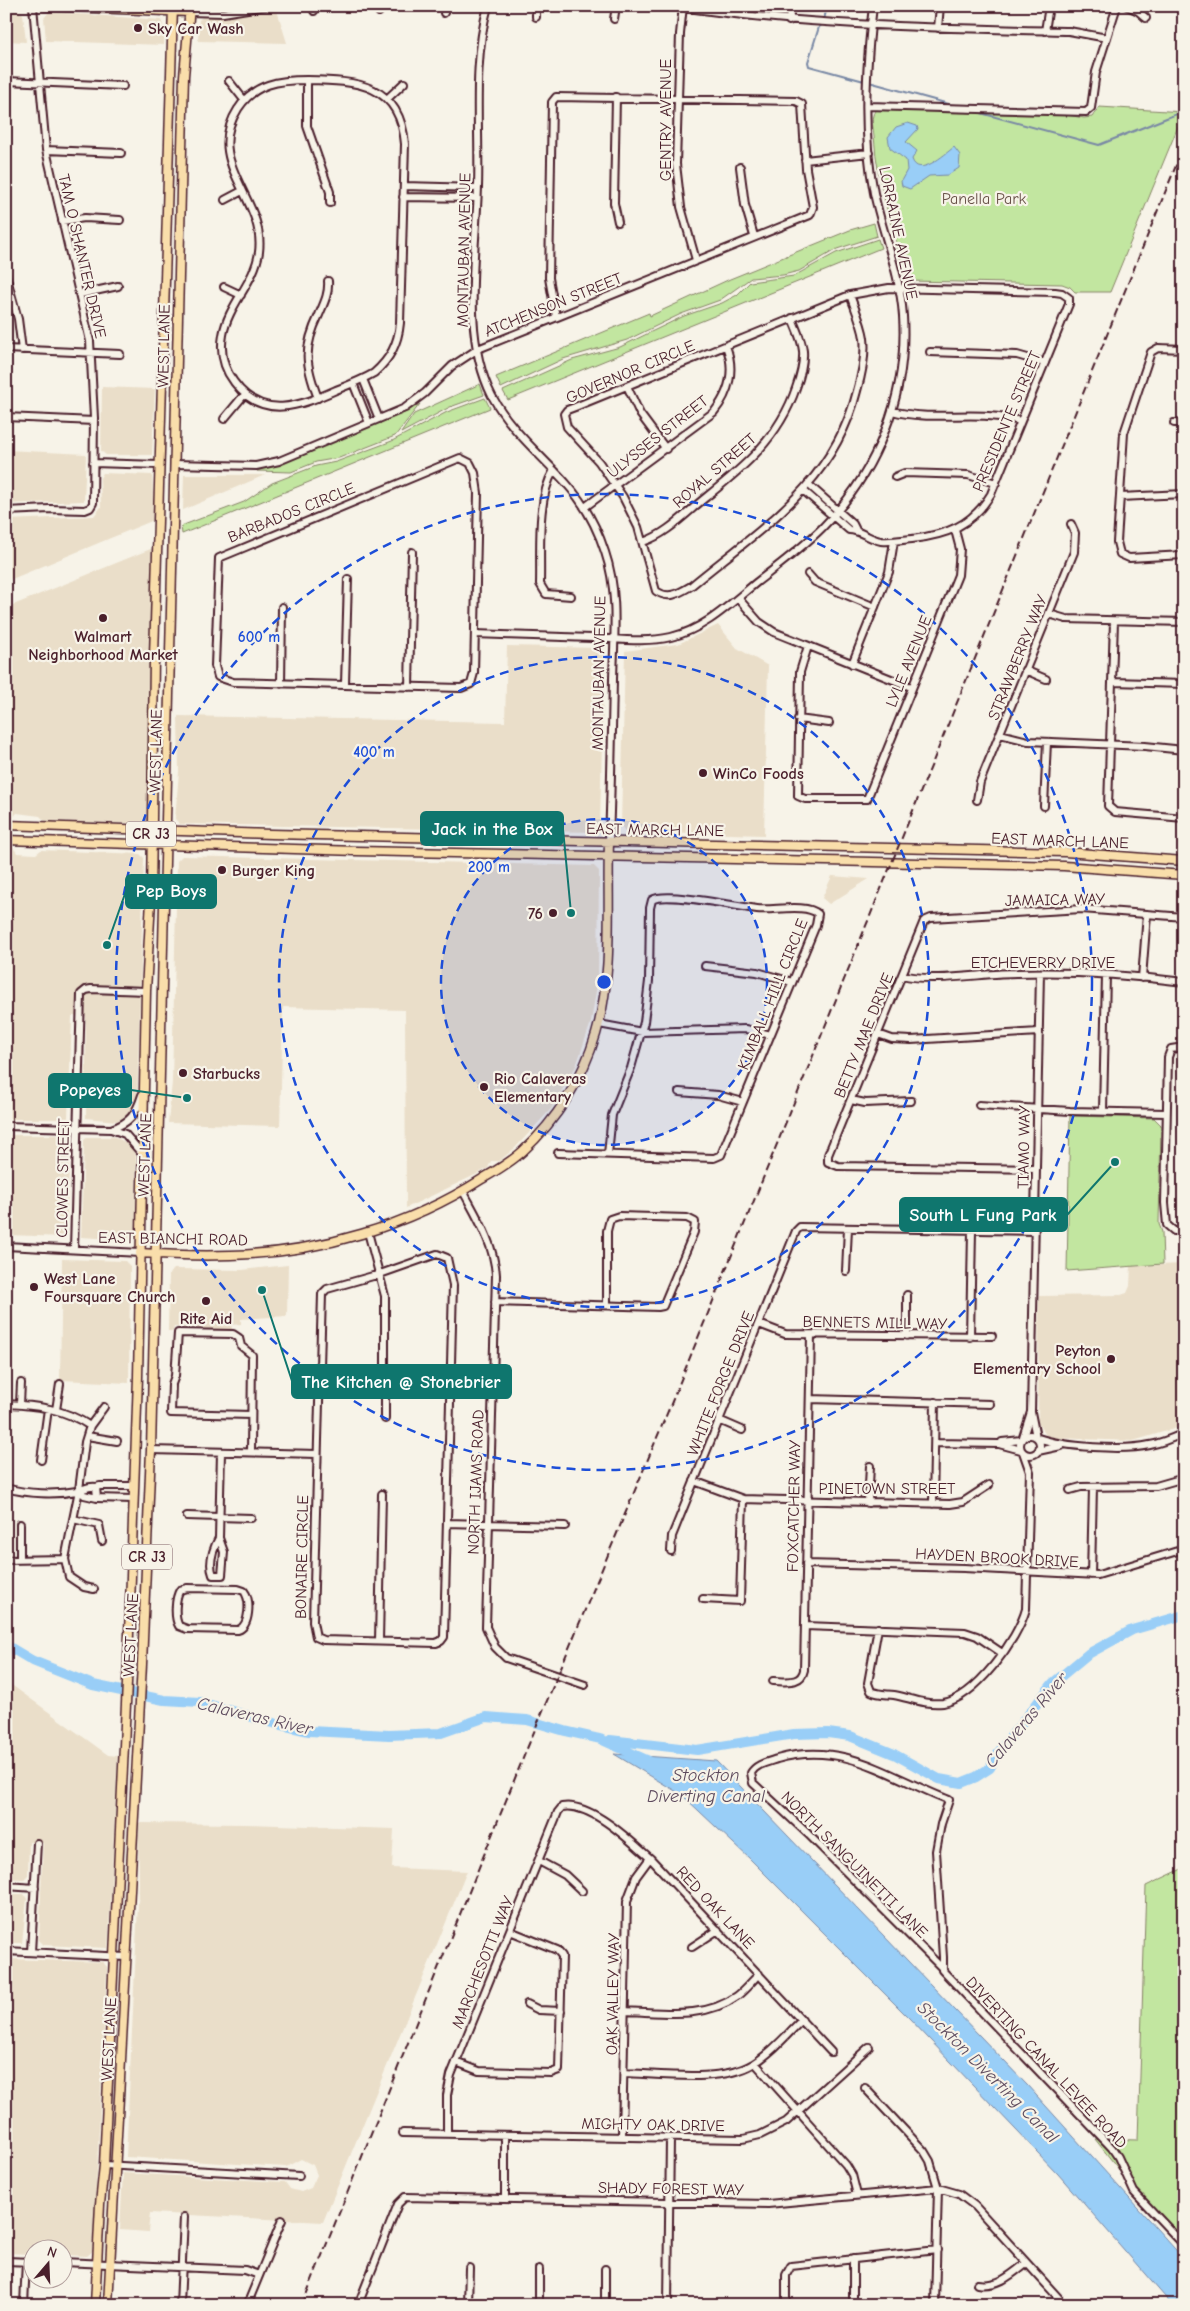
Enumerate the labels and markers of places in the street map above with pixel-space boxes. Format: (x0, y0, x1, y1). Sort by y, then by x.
place label: Sky Car Wash (148, 20, 244, 38)
marker: Sky Car Wash (132, 22, 144, 34)
marker: Walmart Neighborhood Market (97, 612, 109, 624)
place label: Walmart Neighborhood Market (28, 628, 179, 664)
place label: WinCo Foods (713, 765, 804, 783)
marker: WinCo Foods (697, 767, 709, 779)
callout: Jack in the Box (421, 812, 563, 845)
place label: Burger King (232, 862, 315, 880)
marker: Burger King (216, 864, 228, 876)
callout: Pep Boys (126, 875, 216, 908)
place label: 76 (528, 905, 543, 923)
marker: 76 (547, 907, 559, 919)
centre of rings (595, 973, 613, 991)
place label: Starbucks (193, 1065, 260, 1083)
marker: Starbucks (177, 1067, 189, 1079)
place label: Rio Calaveras Elementary (494, 1070, 586, 1106)
callout: Popeyes (49, 1074, 131, 1107)
marker: Rio Calaveras Elementary (478, 1081, 490, 1093)
callout: South L Fung Park (900, 1198, 1067, 1231)
place label: West Lane Foursquare Church (44, 1270, 176, 1306)
marker: West Lane Foursquare Church (28, 1281, 40, 1293)
marker: Rite Aid (200, 1295, 212, 1307)
place label: Rite Aid (180, 1310, 232, 1328)
place label: Peyton Elementary School (973, 1342, 1101, 1378)
marker: Peyton Elementary School (1105, 1353, 1117, 1365)
callout: The Kitchen @ Stonebrier (292, 1365, 511, 1398)

